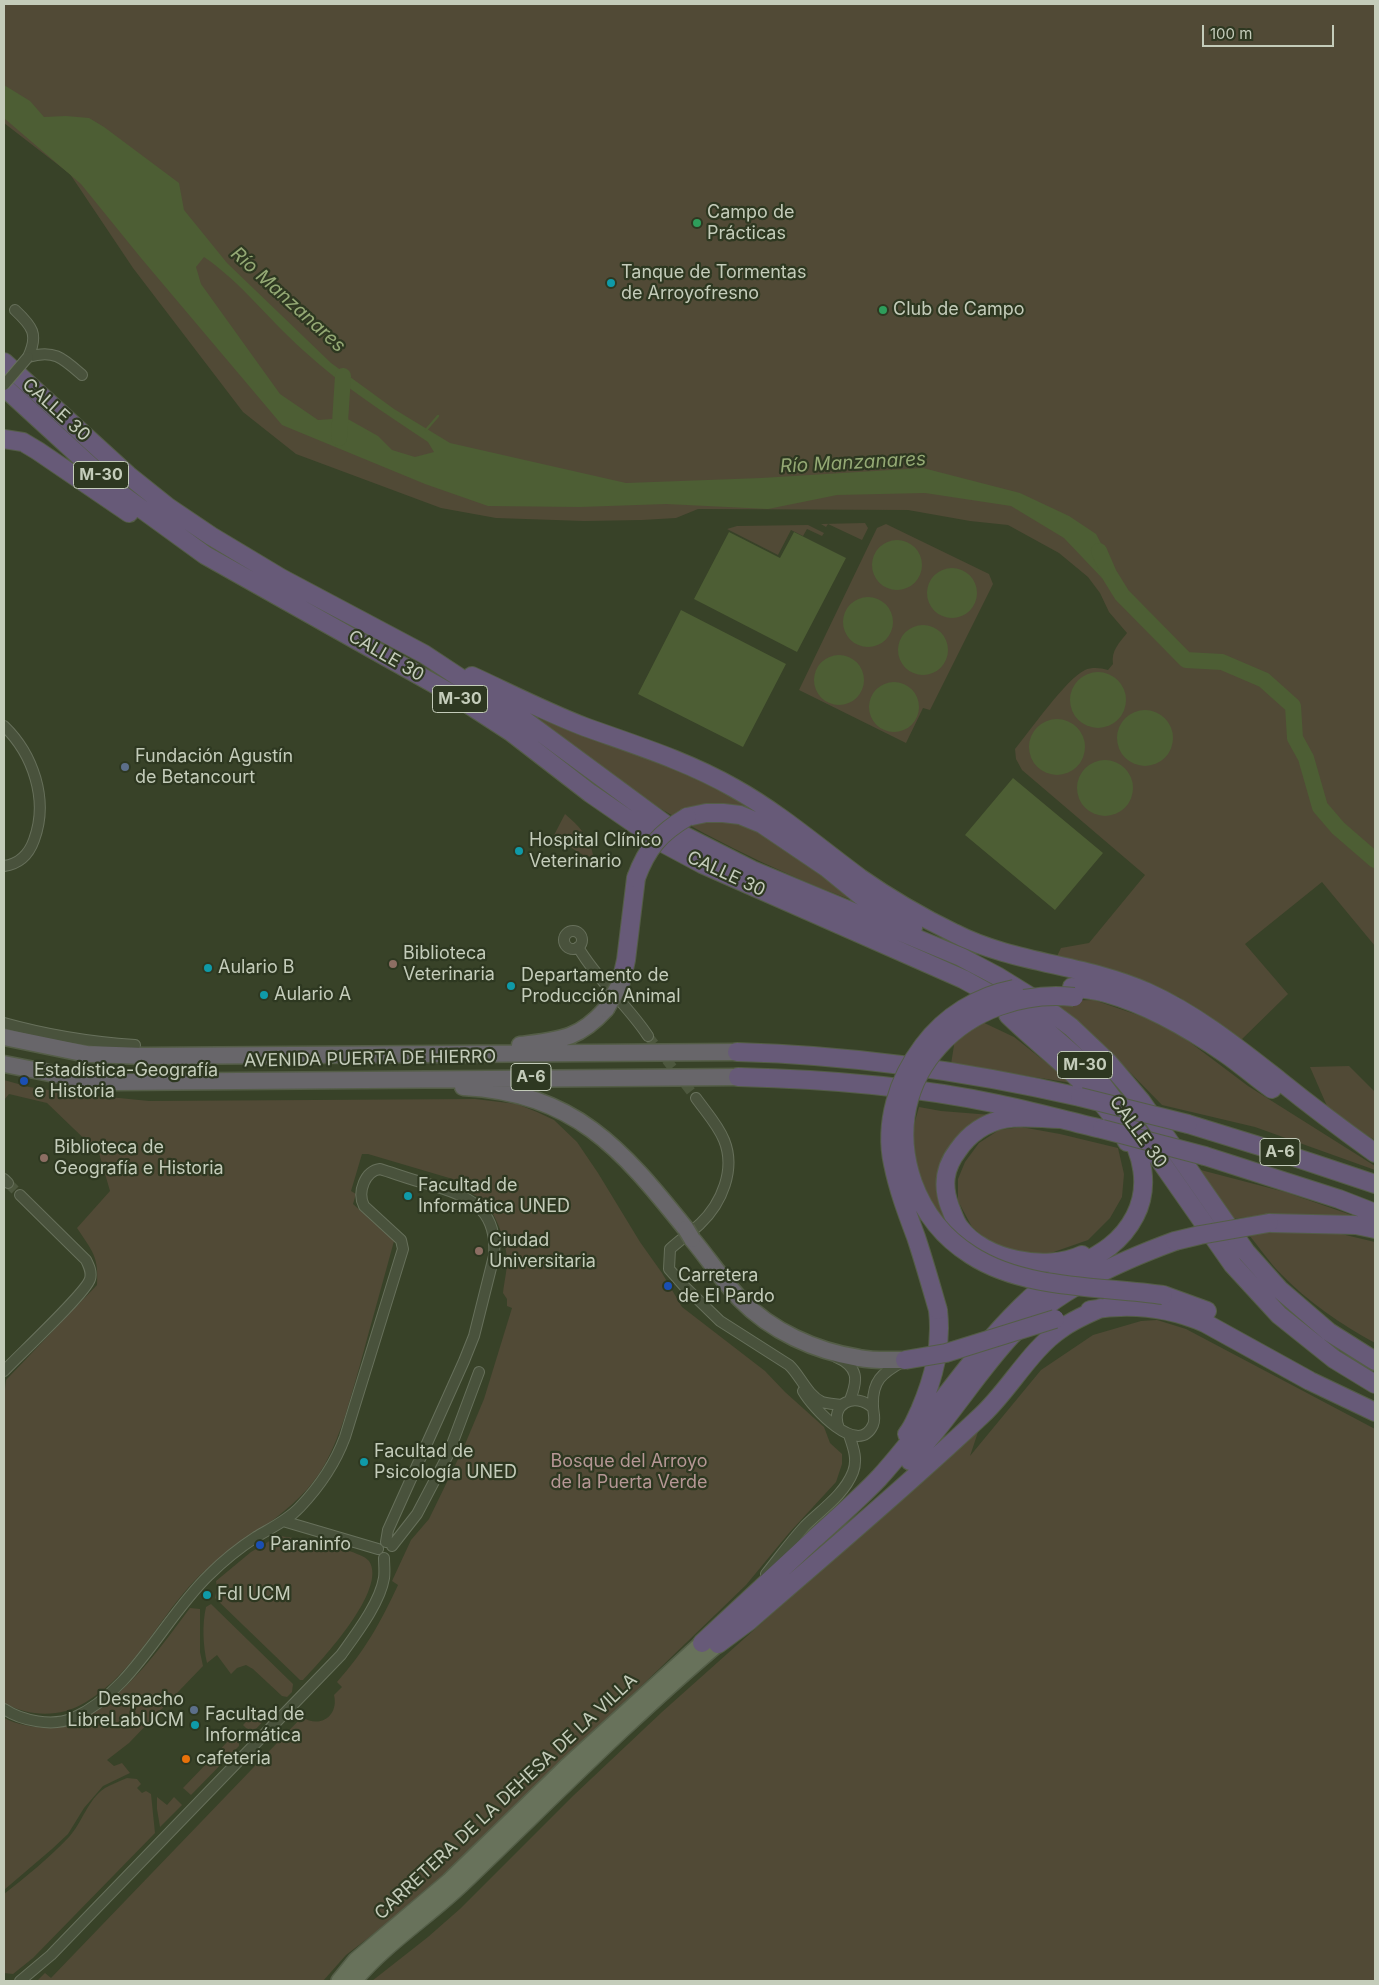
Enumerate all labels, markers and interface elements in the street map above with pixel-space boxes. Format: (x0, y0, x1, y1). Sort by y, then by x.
scale bar (1204, 15, 1336, 47)
text: 100 m (1210, 24, 1252, 43)
place label: Campo de Prácticas (707, 202, 794, 244)
marker: Campo de Prácticas (691, 217, 703, 229)
water label: Río Manzanares (226, 243, 350, 357)
place label: Tanque de Tormentas de Arroyofresno (621, 262, 806, 304)
marker: Tanque de Tormentas de Arroyofresno (605, 277, 617, 289)
place label: Club de Campo (893, 299, 1025, 321)
marker: Club de Campo (877, 304, 889, 316)
street label: CALLE 30 (18, 374, 94, 446)
water label: Río Manzanares (779, 448, 927, 478)
road number: M-30 (74, 462, 128, 488)
street label: CALLE 30 (344, 626, 428, 686)
road number: M-30 (432, 686, 488, 712)
place label: Fundación Agustín de Betancourt (135, 746, 293, 789)
marker: Fundación Agustín de Betancourt (119, 761, 131, 773)
place label: Hospital Clínico Veterinario (529, 830, 661, 872)
marker: Hospital Clínico Veterinario (513, 845, 525, 857)
street label: CALLE 30 (683, 846, 769, 902)
place label: Biblioteca Veterinaria (403, 943, 495, 986)
place label: Aulario B (218, 957, 295, 979)
marker: Biblioteca Veterinaria (387, 958, 399, 970)
marker: Aulario B (202, 962, 214, 974)
place label: Departamento de Producción Animal (521, 965, 680, 1008)
marker: Departamento de Producción Animal (505, 980, 517, 992)
place label: Aulario A (274, 984, 351, 1006)
marker: Aulario A (258, 989, 270, 1001)
street label: AVENIDA PUERTA DE HIERRO (244, 1046, 496, 1072)
road number: M-30 (1058, 1052, 1112, 1078)
place label: Estadística-Geografía e Historia (34, 1060, 218, 1102)
road number: A-6 (511, 1064, 551, 1090)
marker: Estadística-Geografía e Historia (18, 1075, 30, 1087)
street label: CALLE 30 (1105, 1092, 1171, 1172)
place label: Biblioteca de Geografía e Historia (54, 1137, 224, 1180)
road number: A-6 (1260, 1138, 1300, 1166)
marker: Biblioteca de Geografía e Historia (38, 1152, 50, 1164)
place label: Facultad de Informática UNED (418, 1175, 570, 1218)
marker: Facultad de Informática UNED (402, 1190, 414, 1202)
place label: Ciudad Universitaria (489, 1230, 596, 1272)
marker: Ciudad Universitaria (473, 1245, 485, 1257)
place label: Carretera de El Pardo (678, 1265, 775, 1308)
marker: Carretera de El Pardo (662, 1280, 674, 1292)
place label: Facultad de Psicología UNED (374, 1441, 517, 1484)
park label: Bosque del Arroyo de la Puerta Verde (550, 1451, 708, 1494)
marker: Facultad de Psicología UNED (358, 1456, 370, 1468)
place label: Paraninfo (270, 1534, 351, 1556)
marker: Paraninfo (254, 1539, 266, 1551)
place label: FdI UCM (217, 1584, 291, 1606)
marker: FdI UCM (201, 1589, 213, 1601)
street label: CARRETERA DE LA DEHESA DE LA VILLA (370, 1669, 642, 1925)
place label: Despacho LibreLabUCM (67, 1689, 184, 1732)
marker: Despacho LibreLabUCM (188, 1704, 200, 1716)
place label: Facultad de Informática (205, 1704, 305, 1746)
marker: Facultad de Informática (189, 1719, 201, 1731)
place label: cafeteria (196, 1748, 271, 1770)
marker: cafeteria (180, 1753, 192, 1765)

